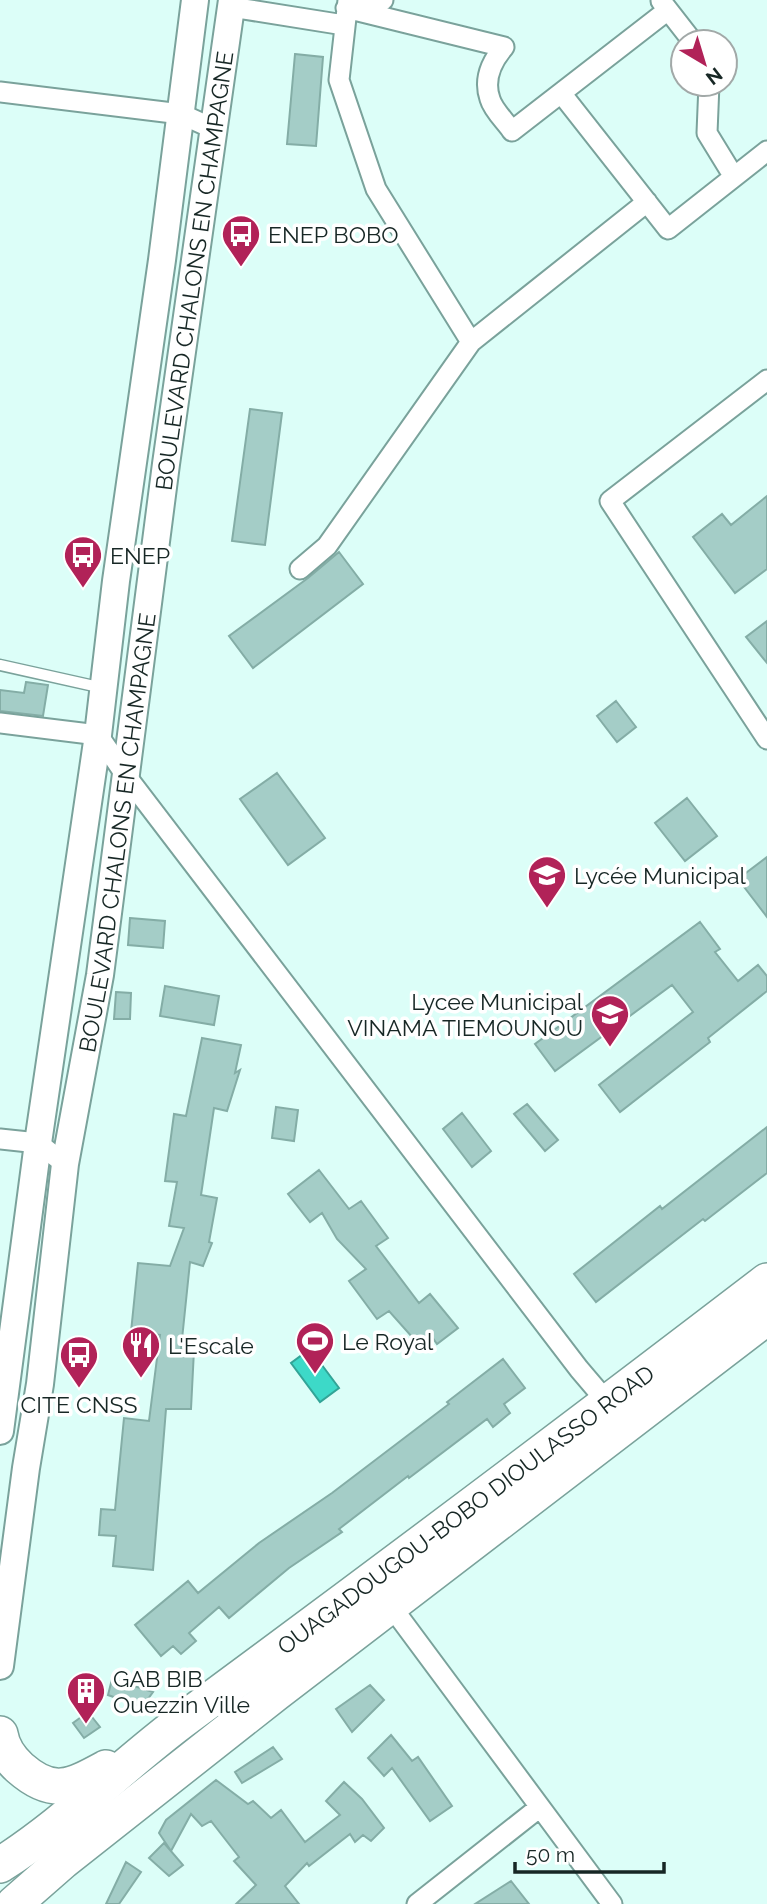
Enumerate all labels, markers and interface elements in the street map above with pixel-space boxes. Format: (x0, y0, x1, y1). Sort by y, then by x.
north arrow (669, 28, 739, 98)
street label: BOULEVARD CHALONS EN CHAMPAGNE (149, 49, 238, 492)
text: N (702, 63, 727, 90)
bus stop icon: ENEP BOBO (220, 213, 262, 268)
place label: ENEP BOBO (268, 221, 399, 248)
bus stop icon: ENEP (62, 534, 104, 589)
place label: ENEP (110, 542, 170, 569)
street label: BOULEVARD CHALONS EN CHAMPAGNE (73, 611, 160, 1054)
school or university icon: Lycée Municipal (526, 854, 568, 909)
place label: Lycée Municipal (574, 862, 747, 889)
place label: Lycee Municipal VINAMA TIEMOUNOU (347, 988, 584, 1041)
school or university icon: Lycee Municipal VINAMA TIEMOUNOU (589, 993, 631, 1048)
sports icon: Le Royal (294, 1320, 336, 1375)
restaurant icon: L'Escale (120, 1324, 162, 1379)
place label: Le Royal (342, 1328, 434, 1355)
place label: L'Escale (168, 1332, 254, 1359)
bus stop icon: CITE CNSS (58, 1334, 100, 1389)
street label: OUAGADOUGOU-BOBO DIOULASSO ROAD (271, 1359, 659, 1659)
place label: CITE CNSS (21, 1391, 137, 1418)
place label: GAB BIB Ouezzin Ville (113, 1665, 250, 1718)
building icon: GAB BIB Ouezzin Ville (65, 1670, 107, 1725)
scale bar (515, 1830, 664, 1874)
text: 50 m (526, 1842, 575, 1867)

